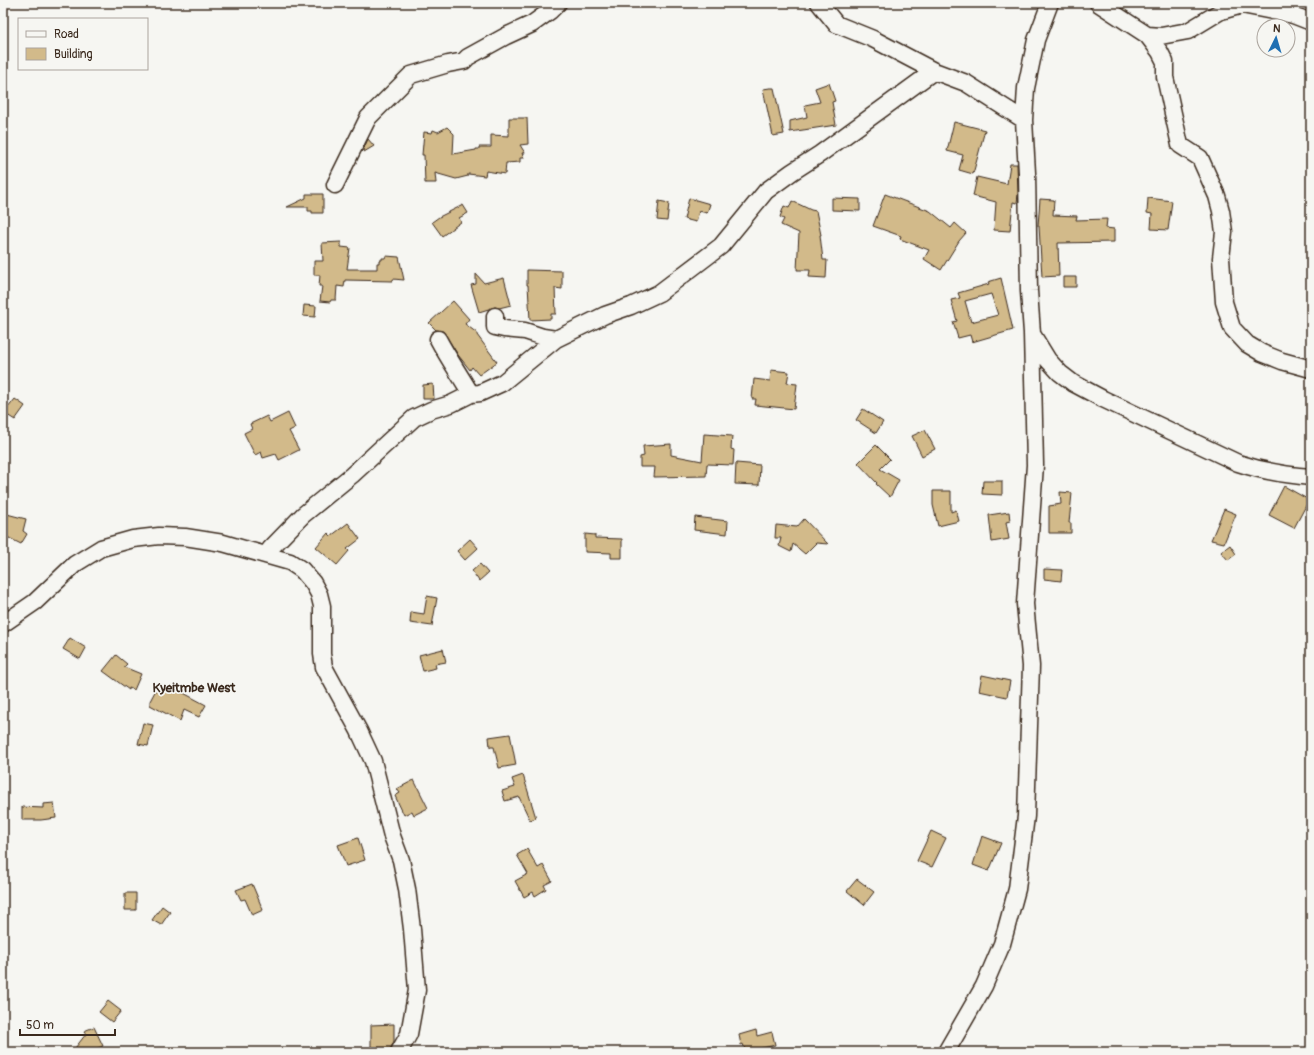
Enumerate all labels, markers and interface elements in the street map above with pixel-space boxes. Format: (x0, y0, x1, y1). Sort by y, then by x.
legend (18, 18, 148, 70)
north arrow (1256, 18, 1296, 58)
text: N (1273, 22, 1282, 35)
text: Road (54, 27, 79, 42)
text: Building (54, 47, 93, 62)
district label: Kyeitmbe West (153, 680, 236, 696)
scale bar (20, 1011, 115, 1037)
text: 50 m (26, 1018, 54, 1033)

